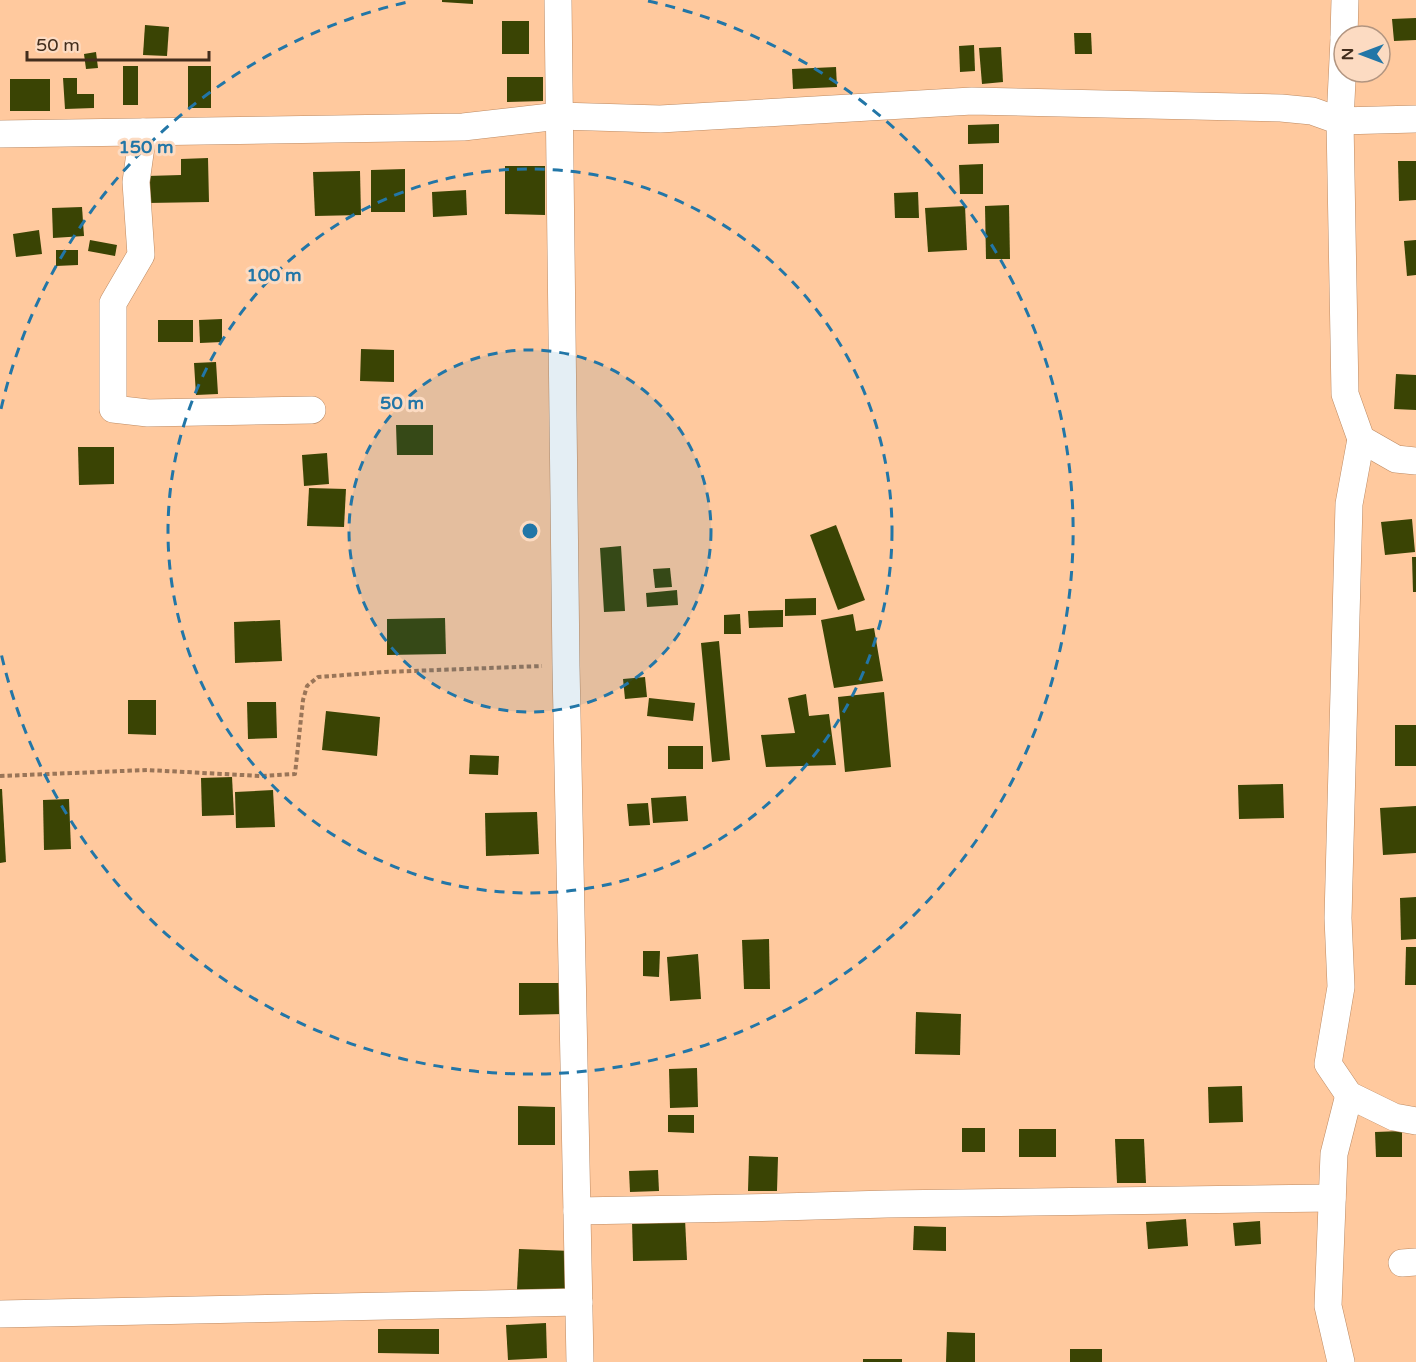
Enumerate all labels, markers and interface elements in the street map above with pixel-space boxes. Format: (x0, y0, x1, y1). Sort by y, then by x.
scale bar (27, 24, 208, 62)
north arrow (1332, 24, 1392, 84)
text: 50 m (36, 34, 80, 56)
text: N (1338, 48, 1358, 60)
text: 150 m (118, 136, 174, 158)
text: 100 m (246, 264, 302, 286)
text: 50 m (380, 392, 424, 414)
centre of rings (520, 521, 540, 541)

